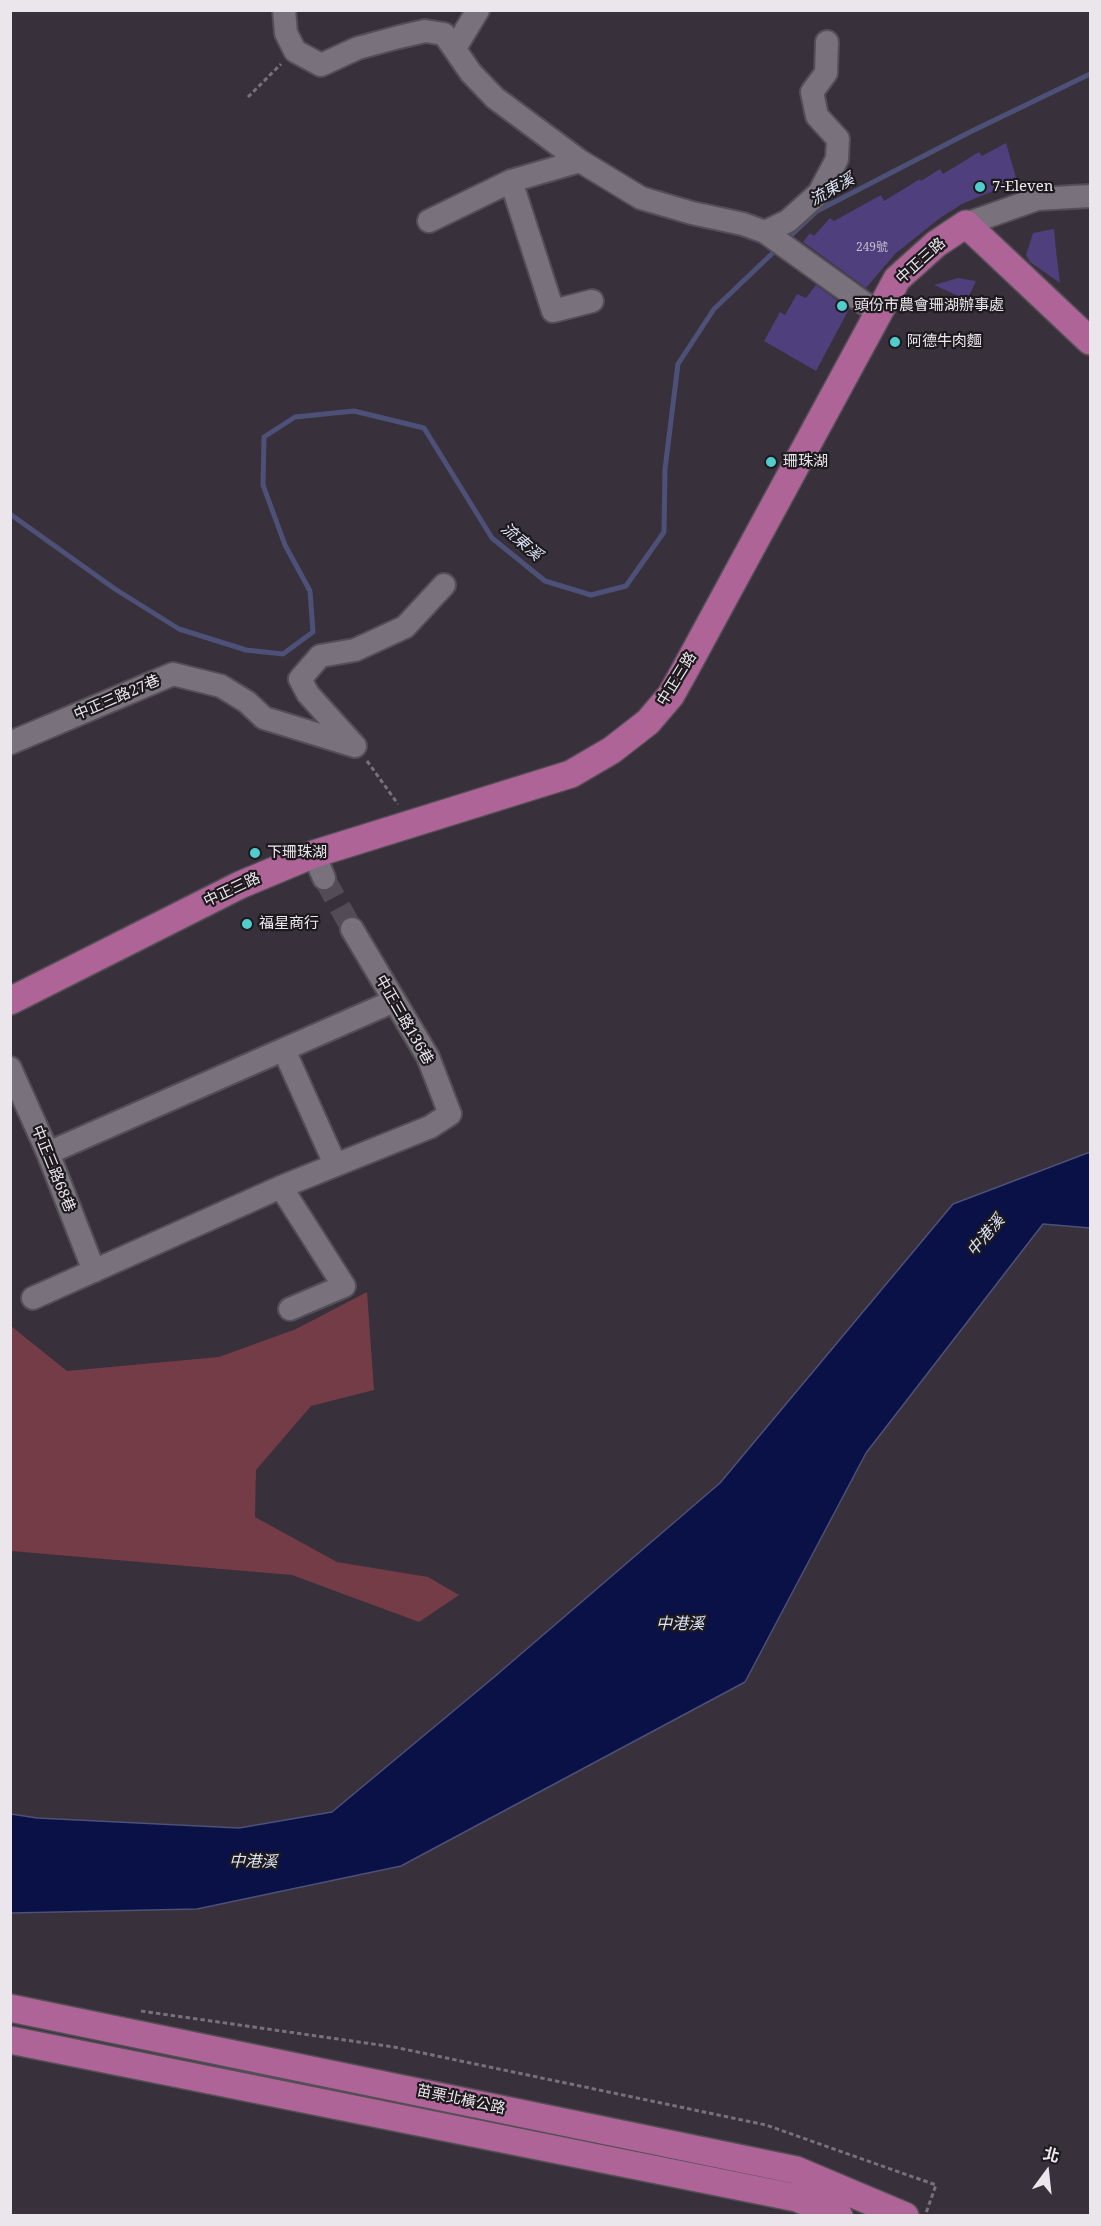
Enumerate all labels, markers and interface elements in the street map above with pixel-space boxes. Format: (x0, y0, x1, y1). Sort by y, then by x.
water label: 流東溪 (806, 170, 858, 210)
place label: 7-Eleven (992, 178, 1053, 196)
marker: 7-Eleven (973, 180, 987, 194)
street label: 中正三路 (893, 234, 949, 288)
house number: 249號 (856, 241, 888, 255)
place label: 頭份市農會珊湖辦事處 (854, 297, 1004, 315)
marker: 頭份市農會珊湖辦事處 (835, 299, 849, 313)
place label: 阿德牛肉麵 (907, 333, 982, 351)
marker: 阿德牛肉麵 (888, 335, 902, 349)
place label: 珊珠湖 (783, 453, 828, 471)
marker: 珊珠湖 (764, 455, 778, 469)
water label: 流東溪 (497, 519, 545, 565)
street label: 中正三路 (653, 649, 701, 709)
street label: 中正三路27巷 (71, 672, 163, 724)
place label: 下珊珠湖 (267, 844, 327, 862)
marker: 下珊珠湖 (248, 846, 262, 860)
street label: 中正三路 (201, 869, 263, 911)
place label: 福星商行 (259, 915, 319, 933)
marker: 福星商行 (240, 917, 254, 931)
street label: 中正三路136巷 (371, 972, 437, 1068)
street label: 中正三路68巷 (27, 1123, 79, 1215)
water label: 中港溪 (963, 1211, 1009, 1261)
water label: 中港溪 (656, 1614, 704, 1634)
water label: 中港溪 (229, 1852, 277, 1872)
street label: 苗栗北橫公路 (415, 2082, 507, 2118)
north arrow (1017, 2142, 1077, 2202)
text: 北 (1041, 2142, 1062, 2167)

